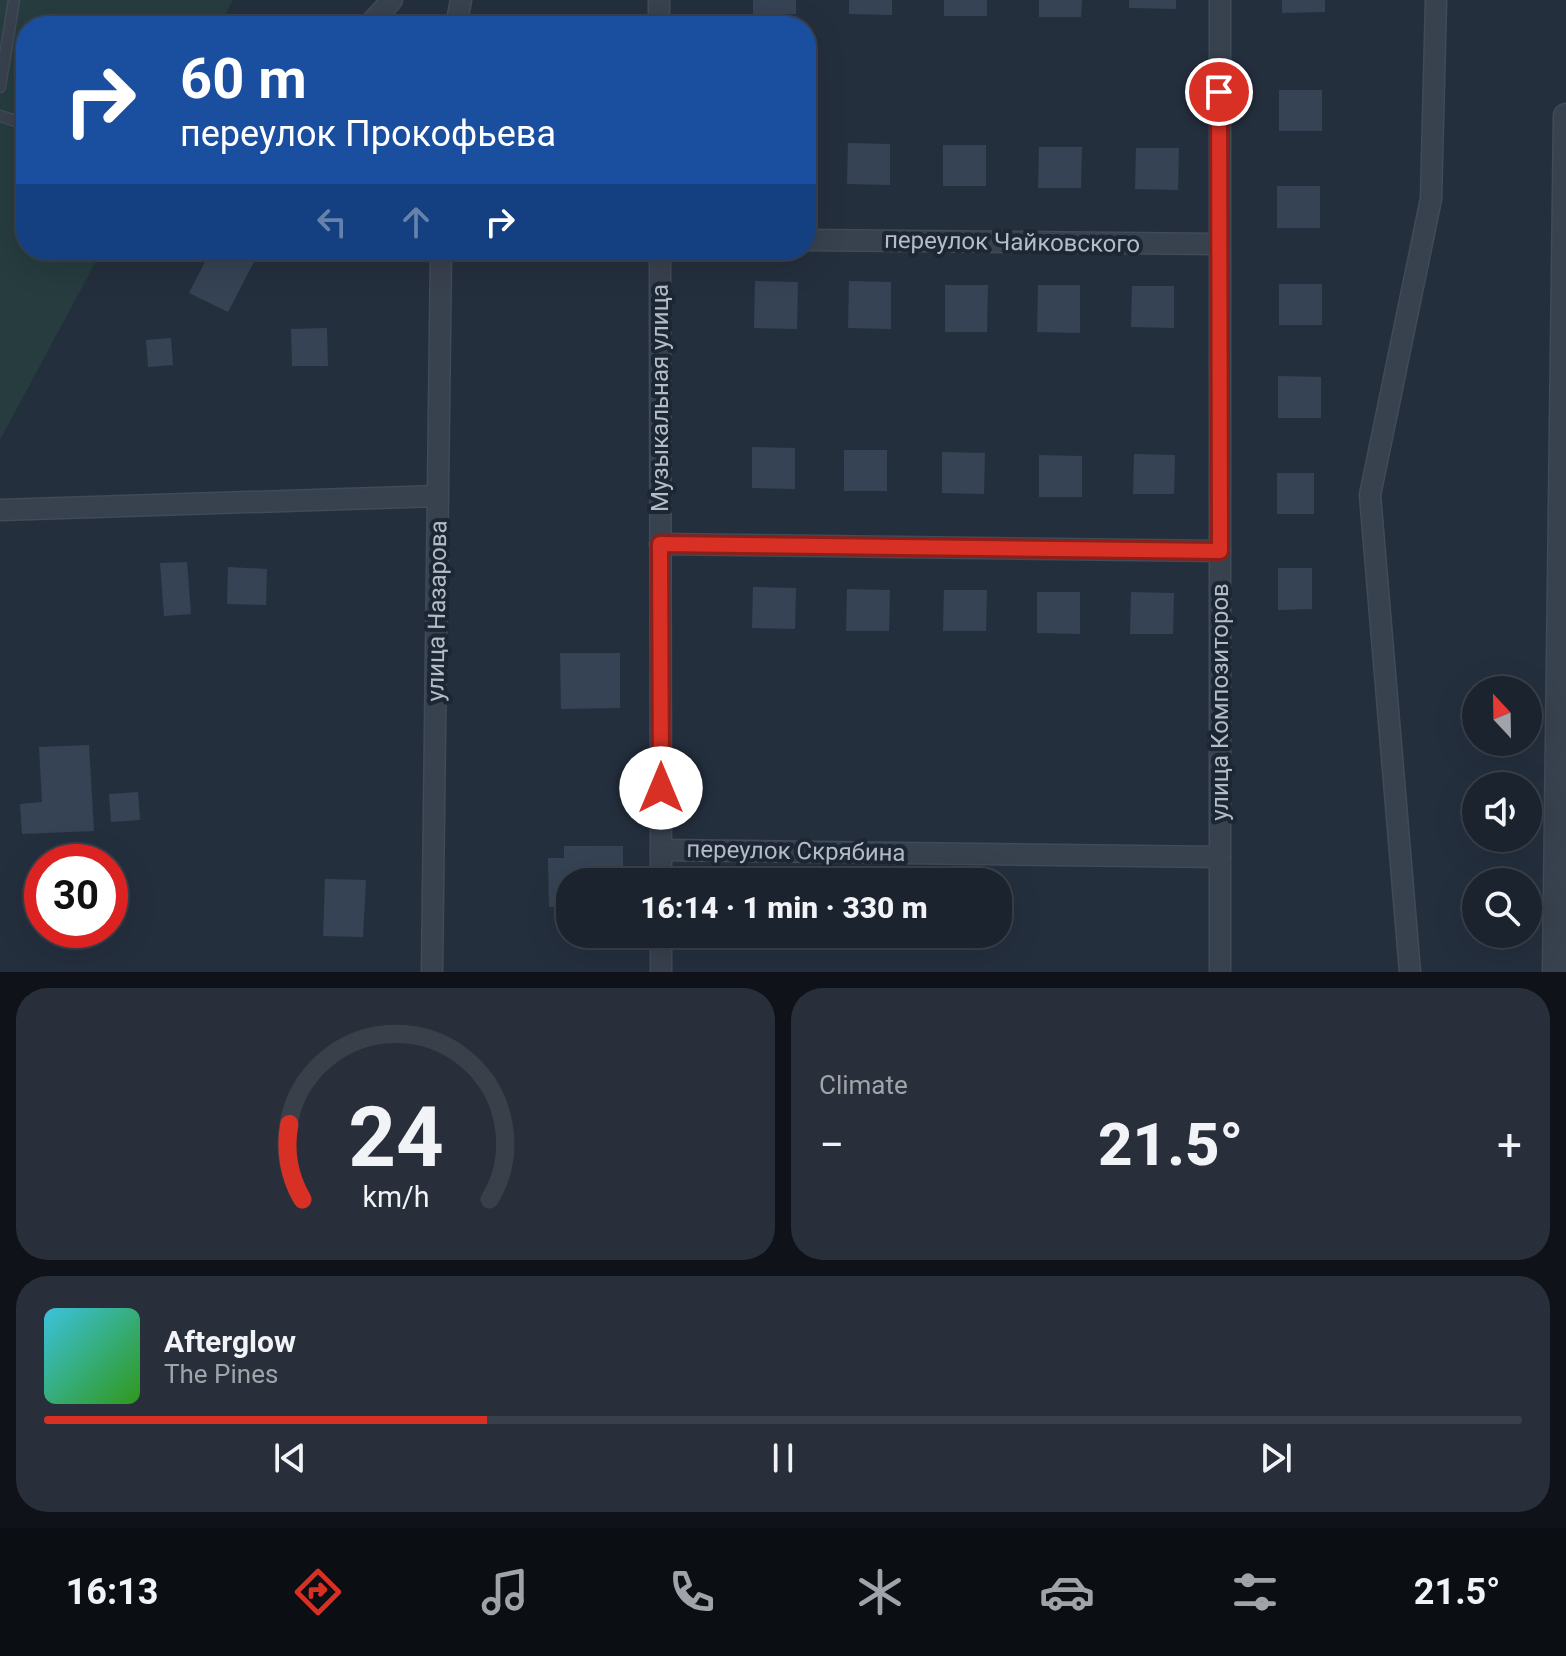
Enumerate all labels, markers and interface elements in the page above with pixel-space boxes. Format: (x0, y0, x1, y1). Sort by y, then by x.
text: 60 m (180, 46, 307, 112)
icon: right (48, 48, 152, 152)
pin (1185, 58, 1253, 126)
icon: arrive (1197, 70, 1241, 114)
text: переулок Прокофьева (180, 113, 556, 155)
icon: left (310, 200, 354, 244)
icon: ahead (394, 200, 438, 244)
icon: right (478, 200, 522, 244)
street label: переулок Чайковского (884, 226, 1140, 258)
street label: Музыкальная улица (646, 284, 674, 512)
street label: улица Назарова (421, 520, 453, 702)
street label: улица Композиторов (1206, 583, 1234, 821)
north arrow (1462, 676, 1542, 756)
map controls (1462, 676, 1542, 948)
position arrow (619, 746, 703, 830)
button: sound (1462, 772, 1542, 852)
street label: переулок Скрябина (686, 835, 906, 867)
speed limit sign: 30 (24, 844, 128, 948)
button: search (1462, 868, 1542, 948)
text: 16:14 · 1 min · 330 m (640, 890, 928, 925)
text: Climate (819, 1070, 908, 1100)
text: 24 (348, 1089, 443, 1186)
text: 21.5° (1098, 1109, 1243, 1180)
text: − (819, 1119, 844, 1171)
text: + (1497, 1119, 1522, 1171)
text: km/h (362, 1180, 429, 1214)
text: Afterglow (164, 1324, 296, 1359)
text: The Pines (164, 1359, 278, 1389)
icon: previous (268, 1436, 312, 1480)
icon: pause (761, 1436, 805, 1480)
icon: next (1254, 1436, 1298, 1480)
icon: directions (290, 1564, 346, 1620)
icon: music (477, 1564, 533, 1620)
icon: phone (664, 1564, 720, 1620)
icon: climate (852, 1564, 908, 1620)
icon: car (1039, 1564, 1095, 1620)
icon: filters (1227, 1564, 1283, 1620)
text: 16:13 (66, 1571, 158, 1613)
text: 21.5° (1414, 1571, 1500, 1613)

